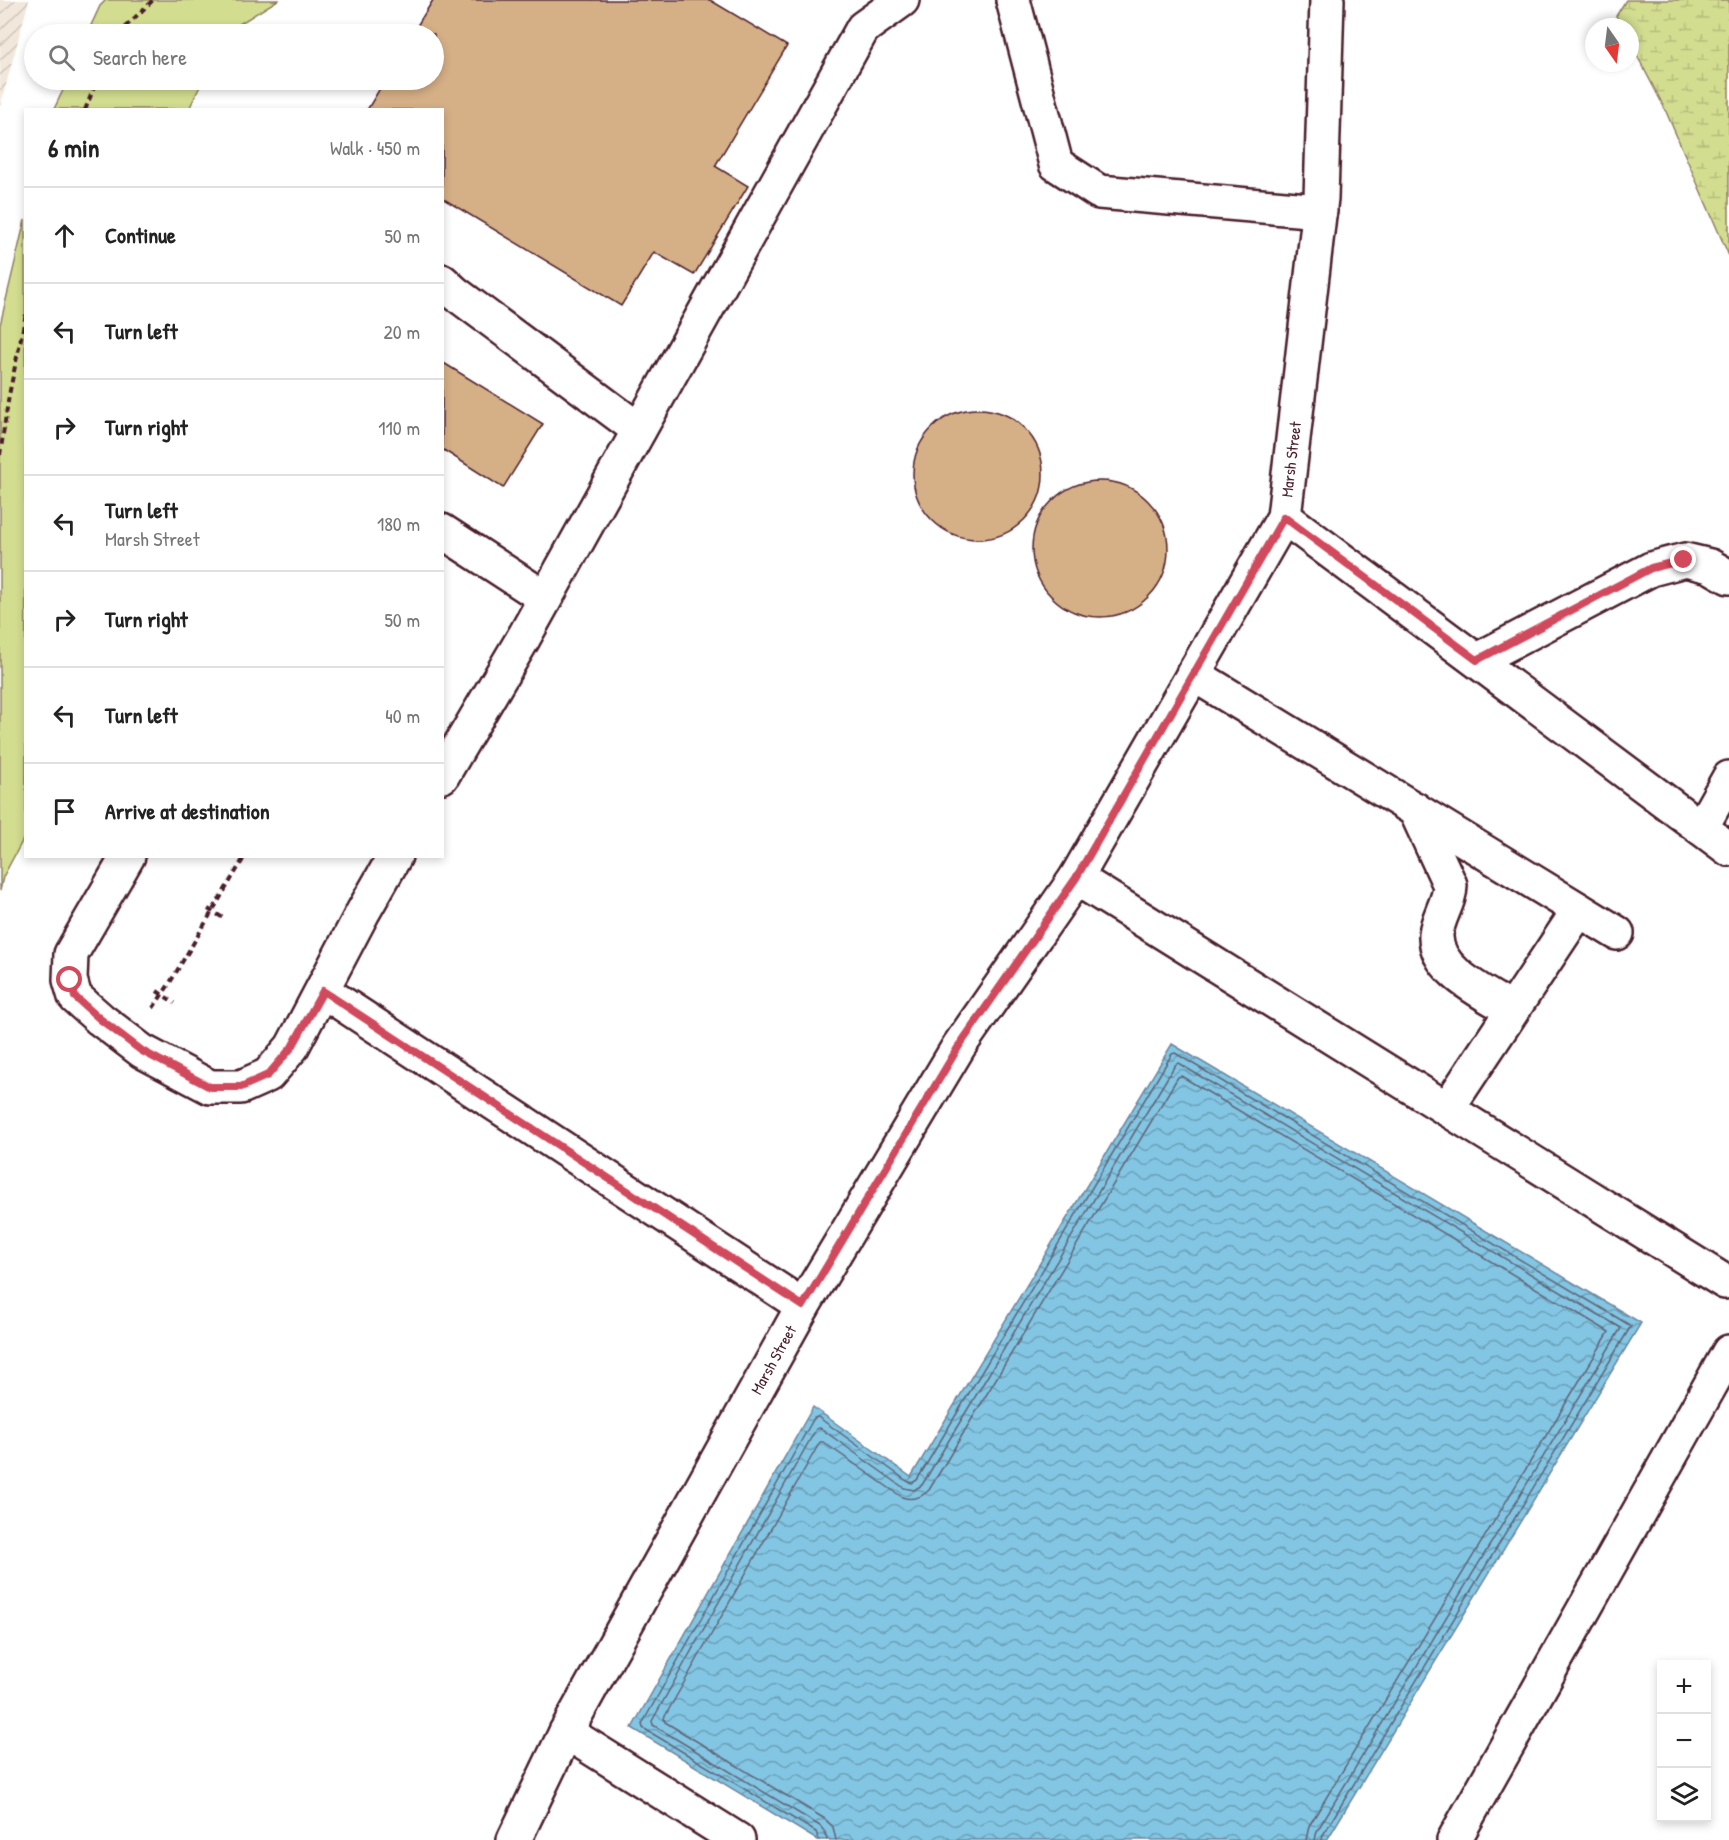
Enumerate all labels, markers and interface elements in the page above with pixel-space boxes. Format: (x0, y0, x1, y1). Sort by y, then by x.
north arrow (1585, 18, 1639, 72)
search box (24, 24, 444, 90)
icon: search (45, 41, 78, 74)
text: Search here (93, 42, 187, 72)
text: 6 min (48, 130, 100, 165)
text: Walk · 450 m (330, 134, 420, 161)
icon: ahead (48, 219, 81, 252)
text: Continue (105, 220, 176, 250)
text: 50 m (384, 222, 420, 249)
icon: left (48, 315, 81, 348)
text: Turn left (105, 316, 178, 346)
text: 20 m (383, 318, 420, 345)
icon: right (48, 411, 81, 444)
text: Turn right (105, 412, 188, 442)
text: 110 m (378, 414, 420, 441)
street label: Marsh Street (1275, 420, 1306, 498)
text: Turn left (105, 495, 178, 525)
icon: left (48, 507, 81, 540)
text: 180 m (377, 510, 420, 537)
text: Marsh Street (105, 525, 200, 552)
route end (1670, 546, 1696, 572)
icon: right (48, 603, 81, 636)
text: Turn right (105, 604, 188, 634)
text: 50 m (384, 606, 420, 633)
icon: left (48, 699, 81, 732)
text: Turn left (105, 700, 178, 730)
text: 40 m (385, 702, 420, 729)
icon: arrive (48, 795, 81, 828)
text: Arrive at destination (105, 796, 270, 826)
route start (56, 966, 82, 992)
street label: Marsh Street (745, 1321, 801, 1398)
map controls (1657, 1660, 1711, 1822)
button: + (1657, 1660, 1711, 1714)
button: − (1657, 1714, 1711, 1768)
button: layers (1657, 1768, 1711, 1822)

